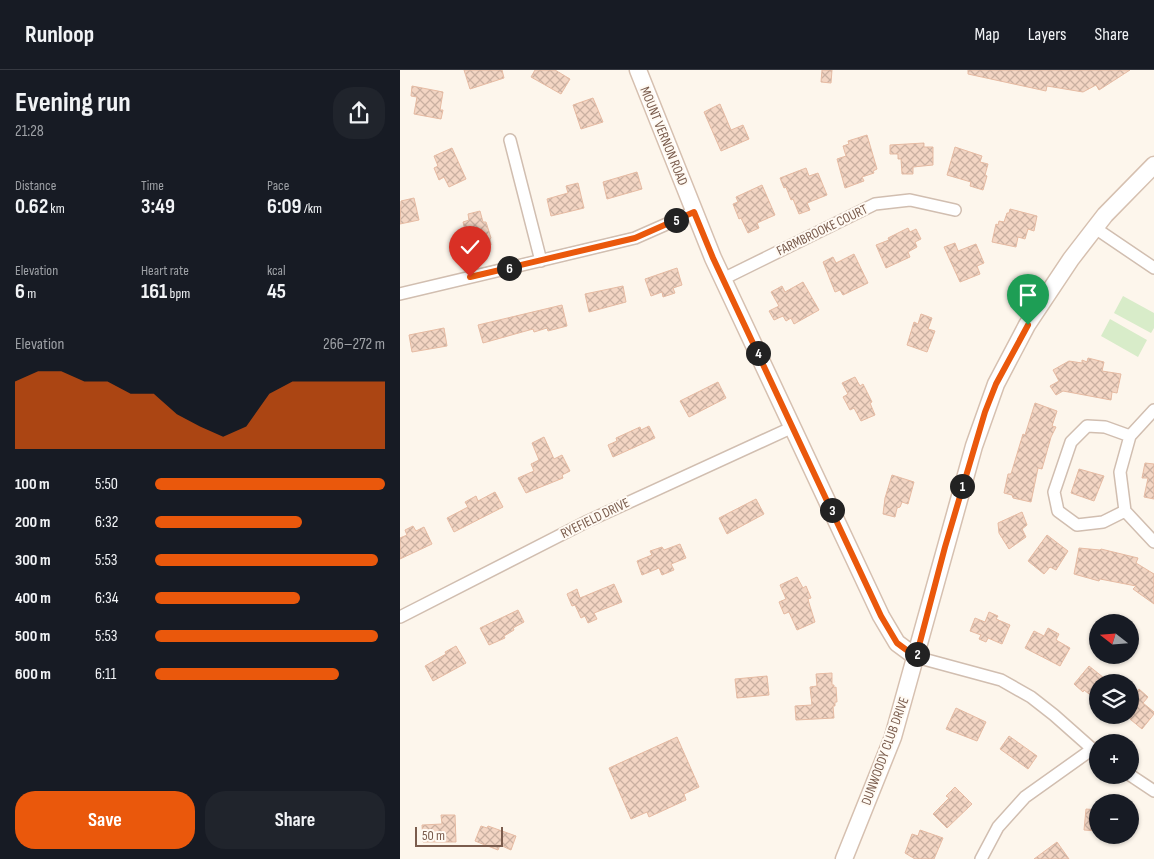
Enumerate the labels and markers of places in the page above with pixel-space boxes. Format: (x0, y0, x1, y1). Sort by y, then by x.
pin: 5 (664, 208, 688, 232)
pin (449, 226, 491, 277)
pin: 6 (496, 256, 522, 280)
pin (1007, 274, 1049, 325)
pin: 4 (746, 340, 770, 366)
pin: 1 (950, 474, 974, 498)
pin: 3 (820, 498, 844, 522)
pin: 2 (904, 642, 930, 666)

